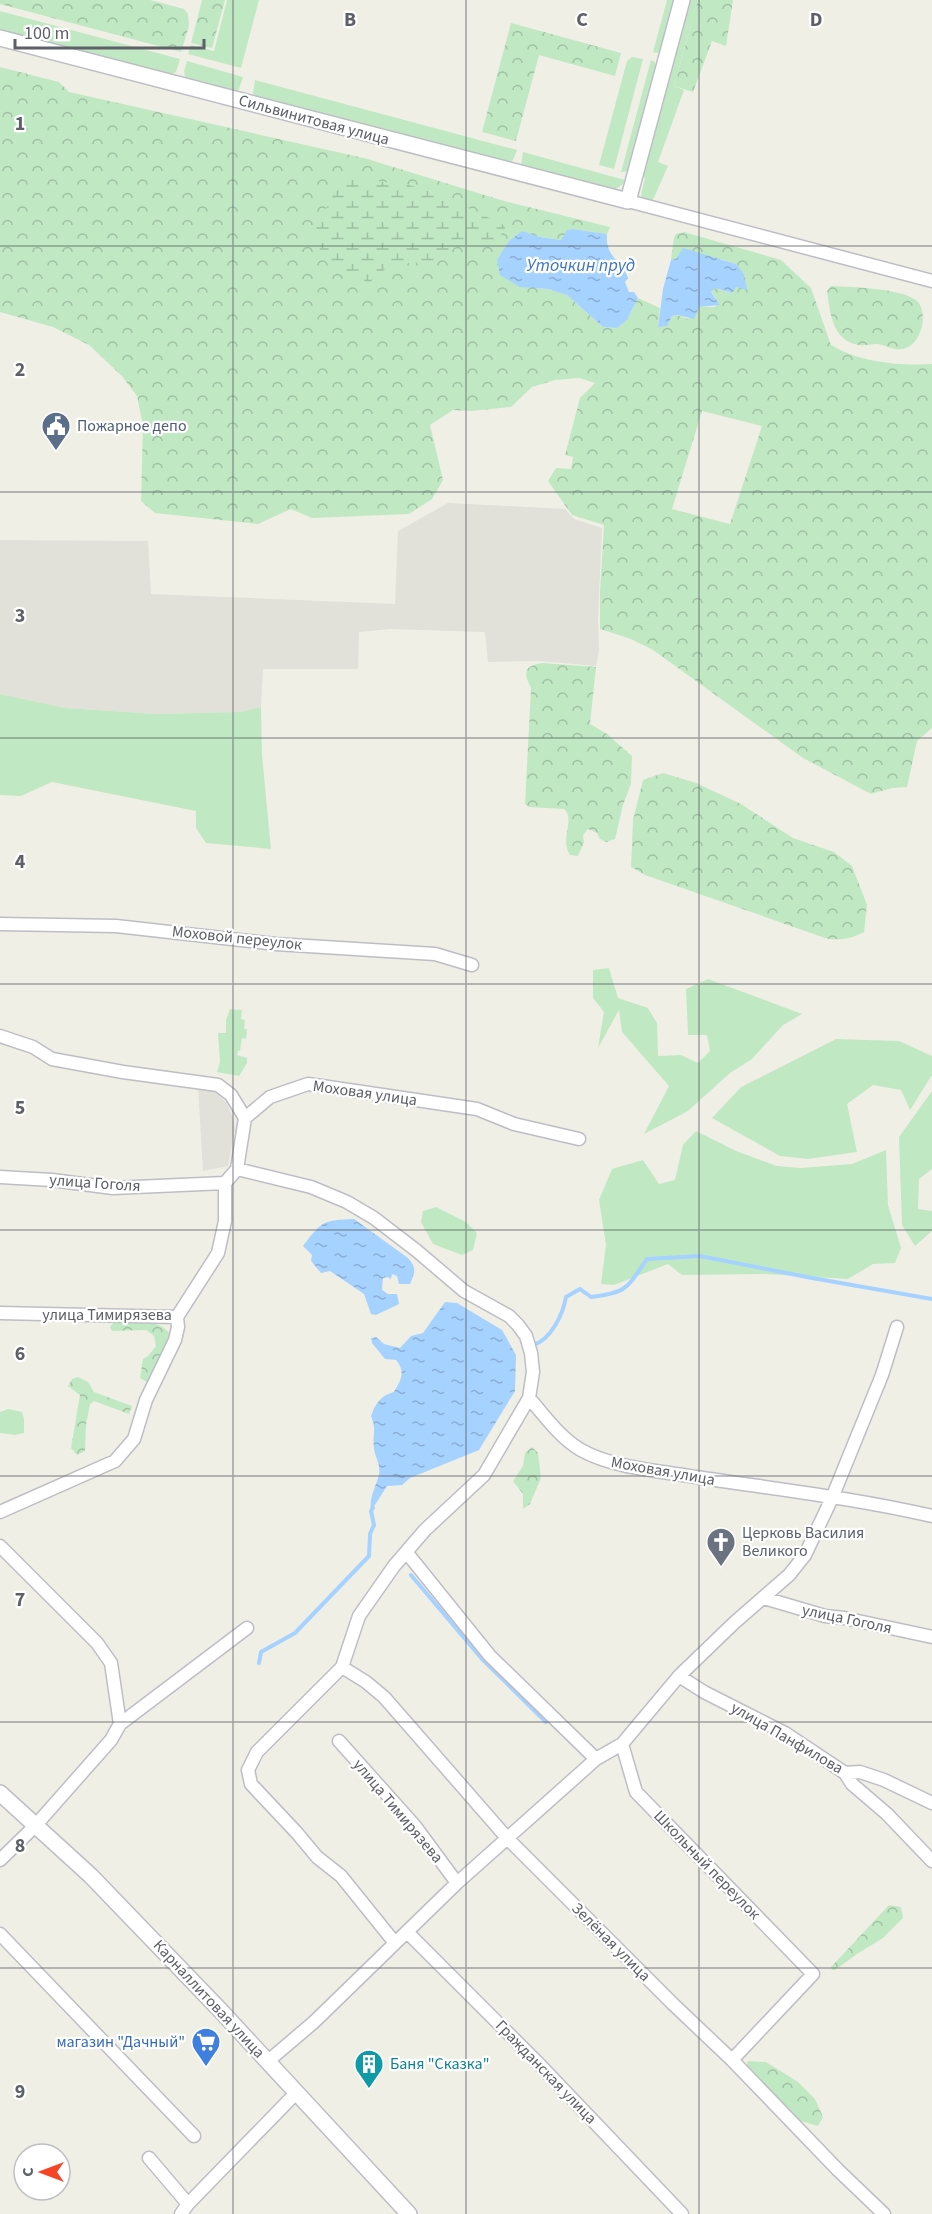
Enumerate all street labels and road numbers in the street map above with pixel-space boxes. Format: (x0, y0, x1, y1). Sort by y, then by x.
street label: Сильвинитовая улица (236, 89, 392, 151)
street label: Моховой переулок (171, 920, 303, 956)
street label: Моховая улица (311, 1075, 419, 1111)
street label: улица Гоголя (49, 1169, 141, 1197)
street label: улица Тимирязева (42, 1304, 172, 1326)
street label: Моховая улица (609, 1451, 717, 1491)
street label: улица Гоголя (800, 1599, 894, 1639)
street label: улица Панфилова (727, 1697, 847, 1779)
street label: улица Тимирязева (348, 1754, 448, 1868)
street label: Школьный переулок (649, 1805, 765, 1925)
street label: Зелёная улица (567, 1898, 655, 1986)
street label: Карналлитовая улица (148, 1935, 270, 2063)
street label: Гражданская улица (490, 2015, 602, 2129)

